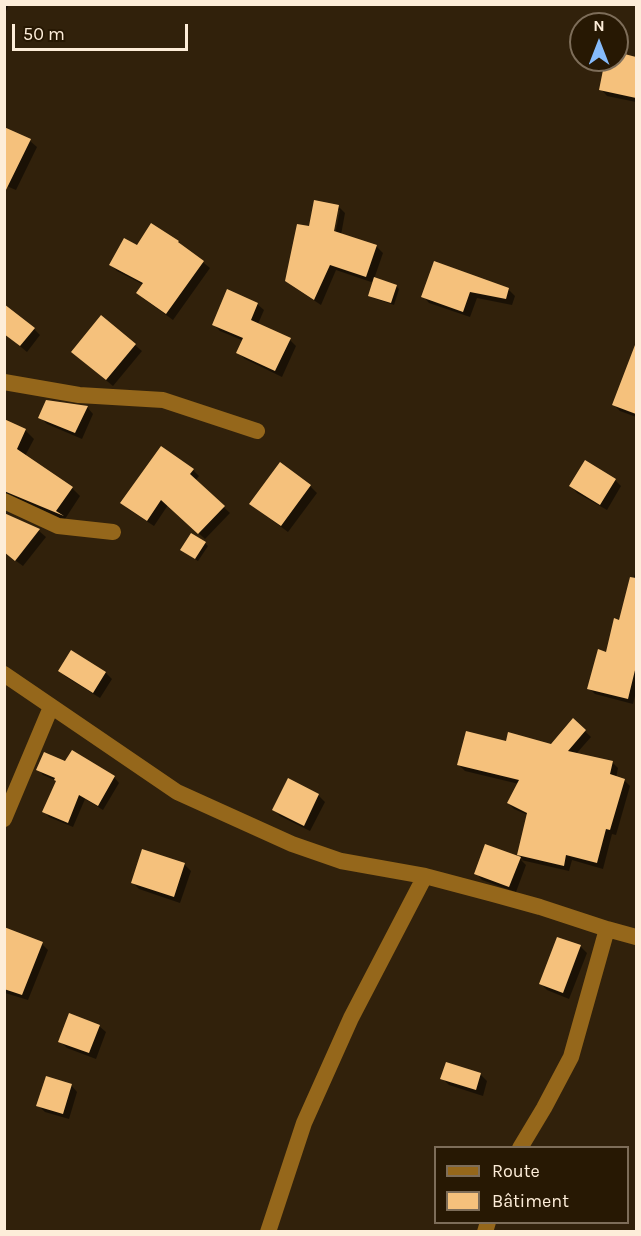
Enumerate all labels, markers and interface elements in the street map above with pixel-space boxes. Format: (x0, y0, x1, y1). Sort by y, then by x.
scale bar (15, 12, 190, 50)
north arrow (569, 12, 629, 72)
text: N (593, 16, 605, 35)
text: 50 m (23, 23, 65, 45)
legend (434, 1146, 629, 1224)
text: Route (492, 1160, 540, 1182)
text: Bâtiment (492, 1190, 569, 1212)

